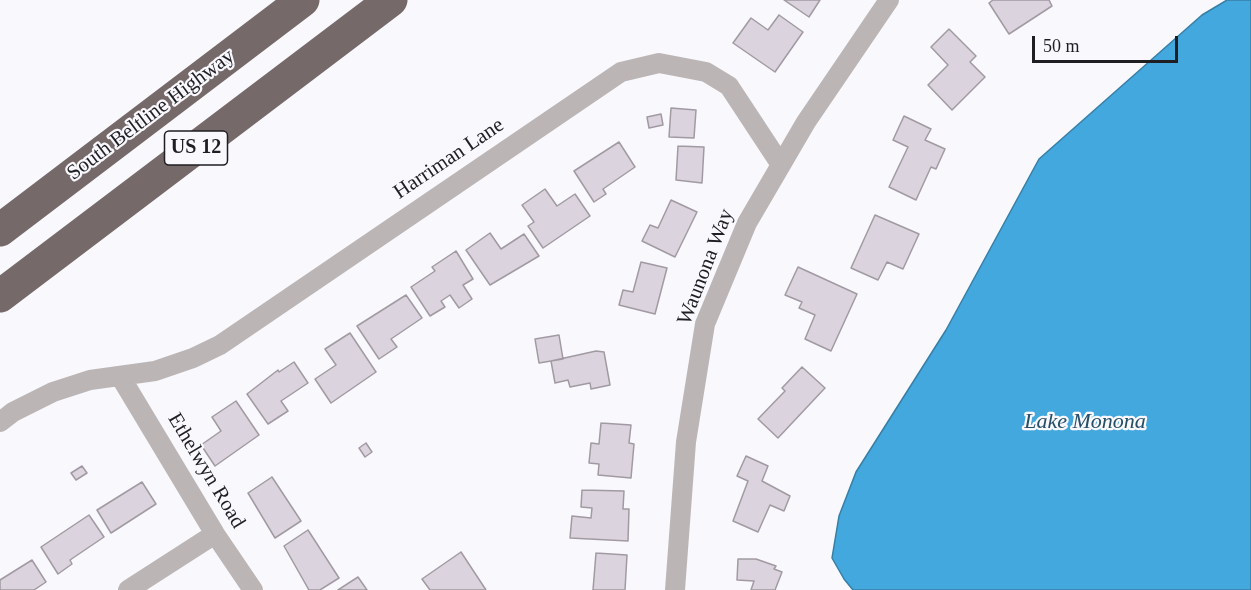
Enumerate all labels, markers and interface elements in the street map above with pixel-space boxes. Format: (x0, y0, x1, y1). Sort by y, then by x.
scale bar (1035, 24, 1180, 62)
text: 50 m (1043, 36, 1080, 56)
street label: South Beltline Highway (62, 44, 240, 186)
street label: Harriman Lane (389, 113, 509, 205)
road number: US 12 (164, 131, 228, 165)
street label: Waunona Way (672, 206, 740, 328)
street label: Ethelwyn Road (162, 409, 250, 533)
water label: Lake Monona (1024, 409, 1146, 435)

